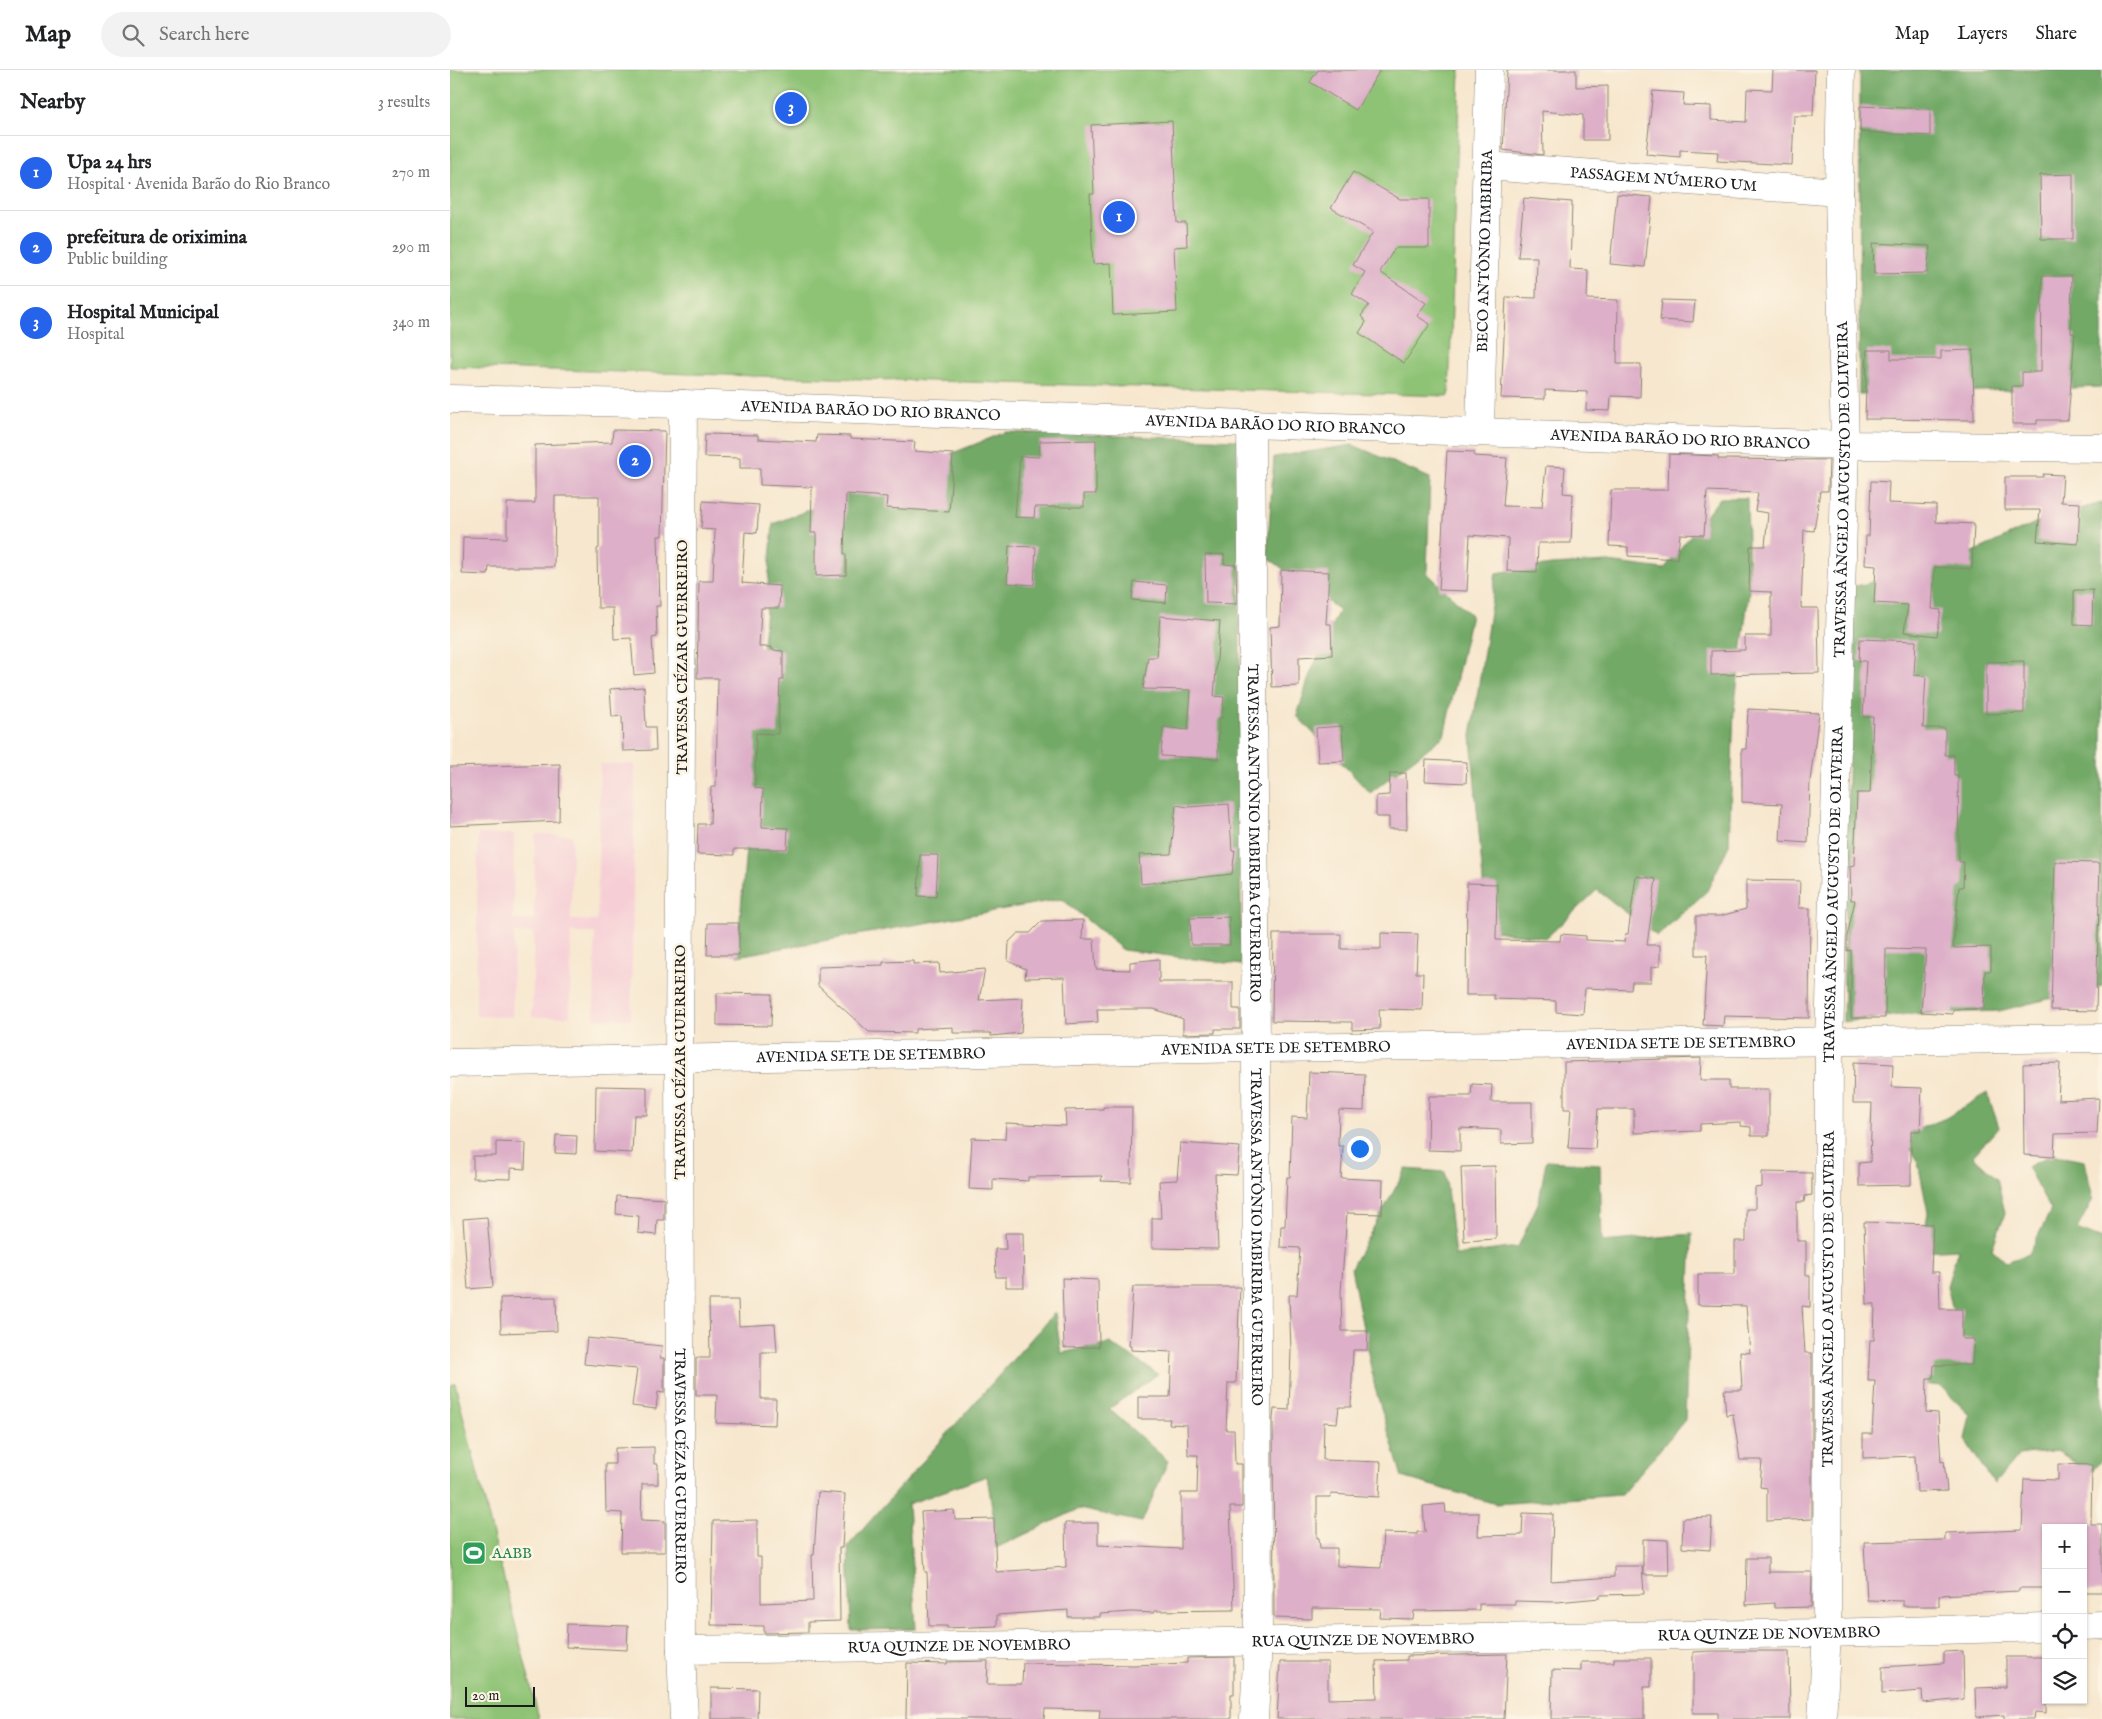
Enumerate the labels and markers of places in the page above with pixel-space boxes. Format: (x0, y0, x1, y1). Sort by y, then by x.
pin: 3 (775, 89, 807, 127)
pin: 1 (1103, 198, 1135, 236)
pin: 2 (619, 442, 651, 480)
sports icon: AABB (461, 1540, 487, 1566)
place label: AABB (491, 1544, 532, 1563)

